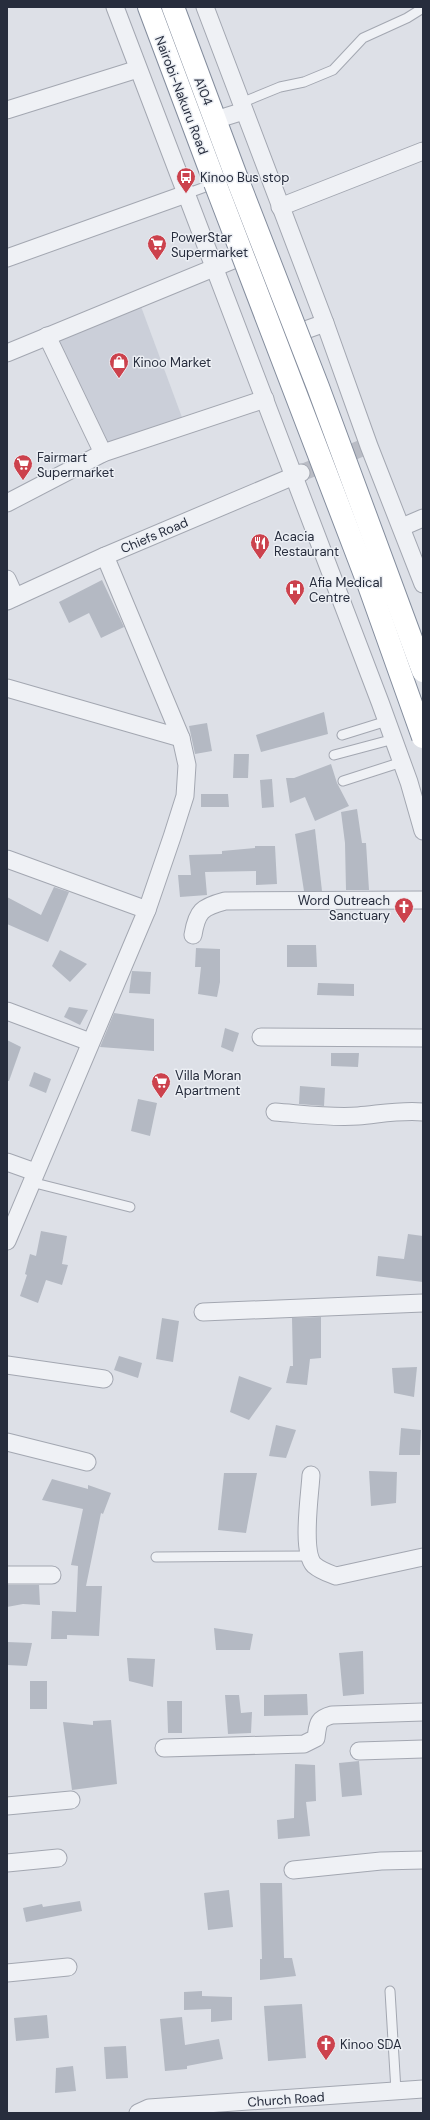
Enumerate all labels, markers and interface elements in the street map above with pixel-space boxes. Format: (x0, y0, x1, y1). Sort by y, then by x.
street label: Nairobi-Nakuru Road (151, 33, 212, 157)
street label: A104 (190, 75, 217, 108)
bus stop icon: Kinoo Bus stop (175, 166, 197, 194)
place label: Kinoo Bus stop (200, 169, 289, 186)
place label: PowerStar Supermarket (171, 229, 248, 261)
supermarket icon: PowerStar Supermarket (146, 233, 168, 261)
shop icon: Kinoo Market (108, 351, 130, 379)
place label: Kinoo Market (133, 354, 211, 371)
place label: Fairmart Supermarket (37, 449, 114, 481)
supermarket icon: Fairmart Supermarket (12, 453, 34, 481)
street label: Chiefs Road (118, 514, 191, 557)
place label: Acacia Restaurant (274, 528, 339, 560)
restaurant icon: Acacia Restaurant (249, 532, 271, 560)
place label: Afia Medical Centre (309, 574, 382, 606)
hospital icon: Afia Medical Centre (284, 578, 306, 606)
place label: Word Outreach Sanctuary (298, 892, 390, 924)
church icon: Word Outreach Sanctuary (393, 896, 415, 924)
place label: Villa Moran Apartment (175, 1067, 241, 1099)
supermarket icon: Villa Moran Apartment (150, 1071, 172, 1099)
church icon: Kinoo SDA (315, 2033, 337, 2061)
place label: Kinoo SDA (340, 2036, 402, 2053)
street label: Church Road (247, 2088, 325, 2111)

